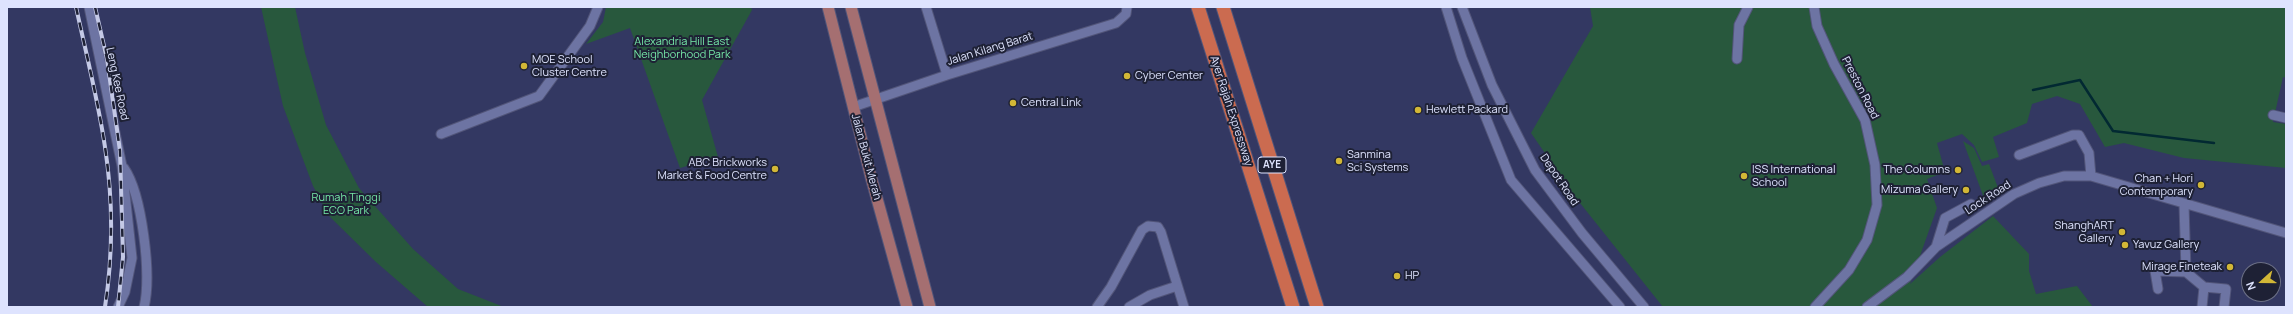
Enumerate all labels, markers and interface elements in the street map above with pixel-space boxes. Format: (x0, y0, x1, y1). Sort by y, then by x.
street label: Jalan Kilang Barat (946, 30, 1034, 68)
park label: Alexandria Hill East Neighborhood Park (634, 35, 730, 61)
street label: Leng Kee Road (103, 46, 131, 122)
place label: MOE School Cluster Centre (532, 53, 607, 79)
street label: Ayer Rajah Expressway (1207, 54, 1255, 168)
street label: Preston Road (1839, 55, 1881, 121)
marker: MOE School Cluster Centre (519, 61, 529, 71)
place label: Cyber Center (1135, 69, 1203, 83)
marker: Cyber Center (1122, 71, 1132, 81)
place label: Central Link (1021, 96, 1081, 110)
marker: Central Link (1008, 98, 1018, 108)
place label: Hewlett Packard (1426, 103, 1508, 117)
marker: Hewlett Packard (1413, 105, 1423, 115)
street label: Jalan Bukit Merah (848, 113, 884, 201)
place label: Sanmina Sci Systems (1347, 148, 1408, 174)
street label: Depot Road (1537, 152, 1581, 208)
place label: ABC Brickworks Market & Food Centre (657, 156, 767, 182)
marker: Sanmina Sci Systems (1334, 156, 1344, 166)
road number: AYE (1258, 157, 1286, 173)
place label: ISS International School (1752, 163, 1836, 189)
place label: The Columns (1883, 163, 1950, 177)
marker: ABC Brickworks Market & Food Centre (770, 164, 780, 174)
marker: The Columns (1953, 165, 1963, 175)
marker: ISS International School (1739, 171, 1749, 181)
place label: Chan + Hori Contemporary (2120, 172, 2193, 198)
street label: Lock Road (1963, 178, 2013, 218)
marker: Chan + Hori Contemporary (2196, 180, 2206, 190)
place label: Mizuma Gallery (1881, 183, 1958, 197)
marker: Mizuma Gallery (1961, 185, 1971, 195)
park label: Rumah Tinggi ECO Park (312, 191, 380, 217)
place label: ShanghART Gallery (2055, 219, 2114, 245)
marker: ShanghART Gallery (2117, 227, 2127, 237)
place label: Yavuz Gallery (2133, 238, 2199, 252)
marker: Yavuz Gallery (2120, 240, 2130, 250)
place label: Mirage Fineteak (2142, 260, 2222, 274)
marker: Mirage Fineteak (2225, 262, 2235, 272)
north arrow (2241, 262, 2281, 302)
place label: HP (1405, 269, 1419, 283)
marker: HP (1392, 271, 1402, 281)
text: N (2242, 280, 2259, 292)

